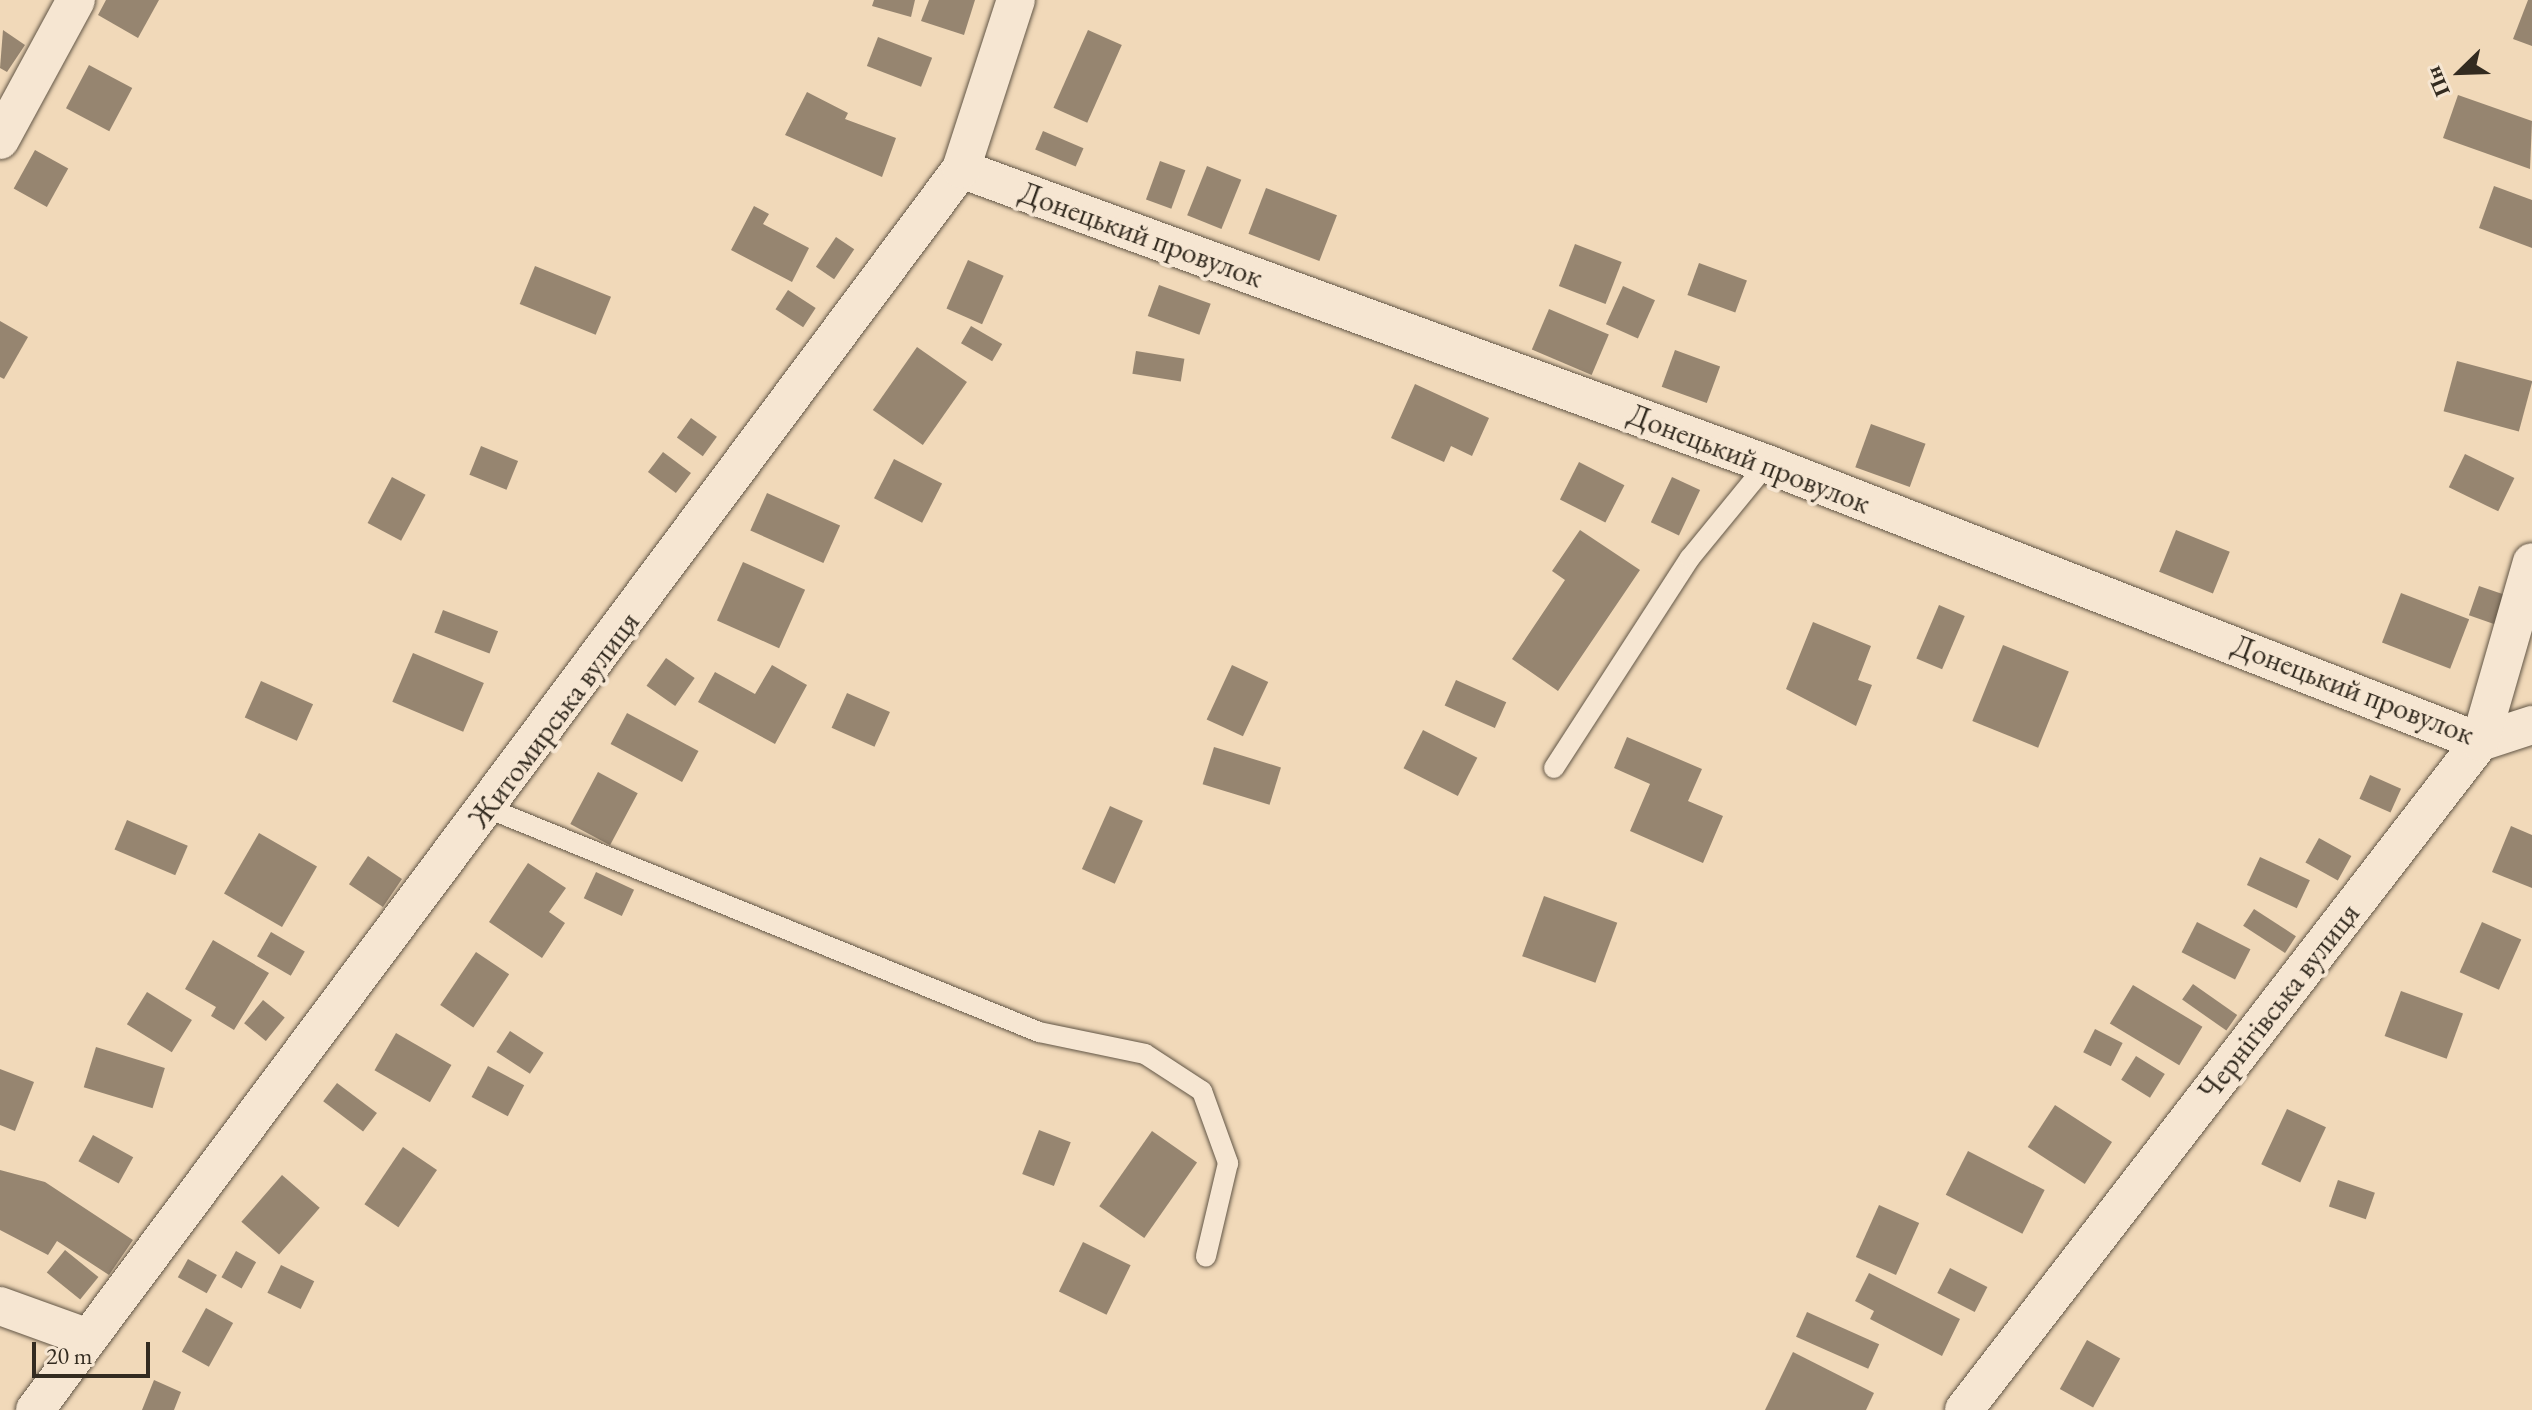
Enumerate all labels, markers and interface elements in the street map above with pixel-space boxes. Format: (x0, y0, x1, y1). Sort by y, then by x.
north arrow (2420, 32, 2500, 112)
text: Пн (2418, 62, 2457, 101)
street label: Донецький провулок (1014, 174, 1268, 296)
street label: Донецький провулок (1623, 396, 1875, 522)
street label: Житомирська вулиця (461, 605, 647, 835)
street label: Донецький провулок (2227, 627, 2479, 753)
street label: Чернігівська вулиця (2191, 896, 2367, 1108)
scale bar (36, 1326, 154, 1376)
text: 20 m (46, 1340, 93, 1371)

